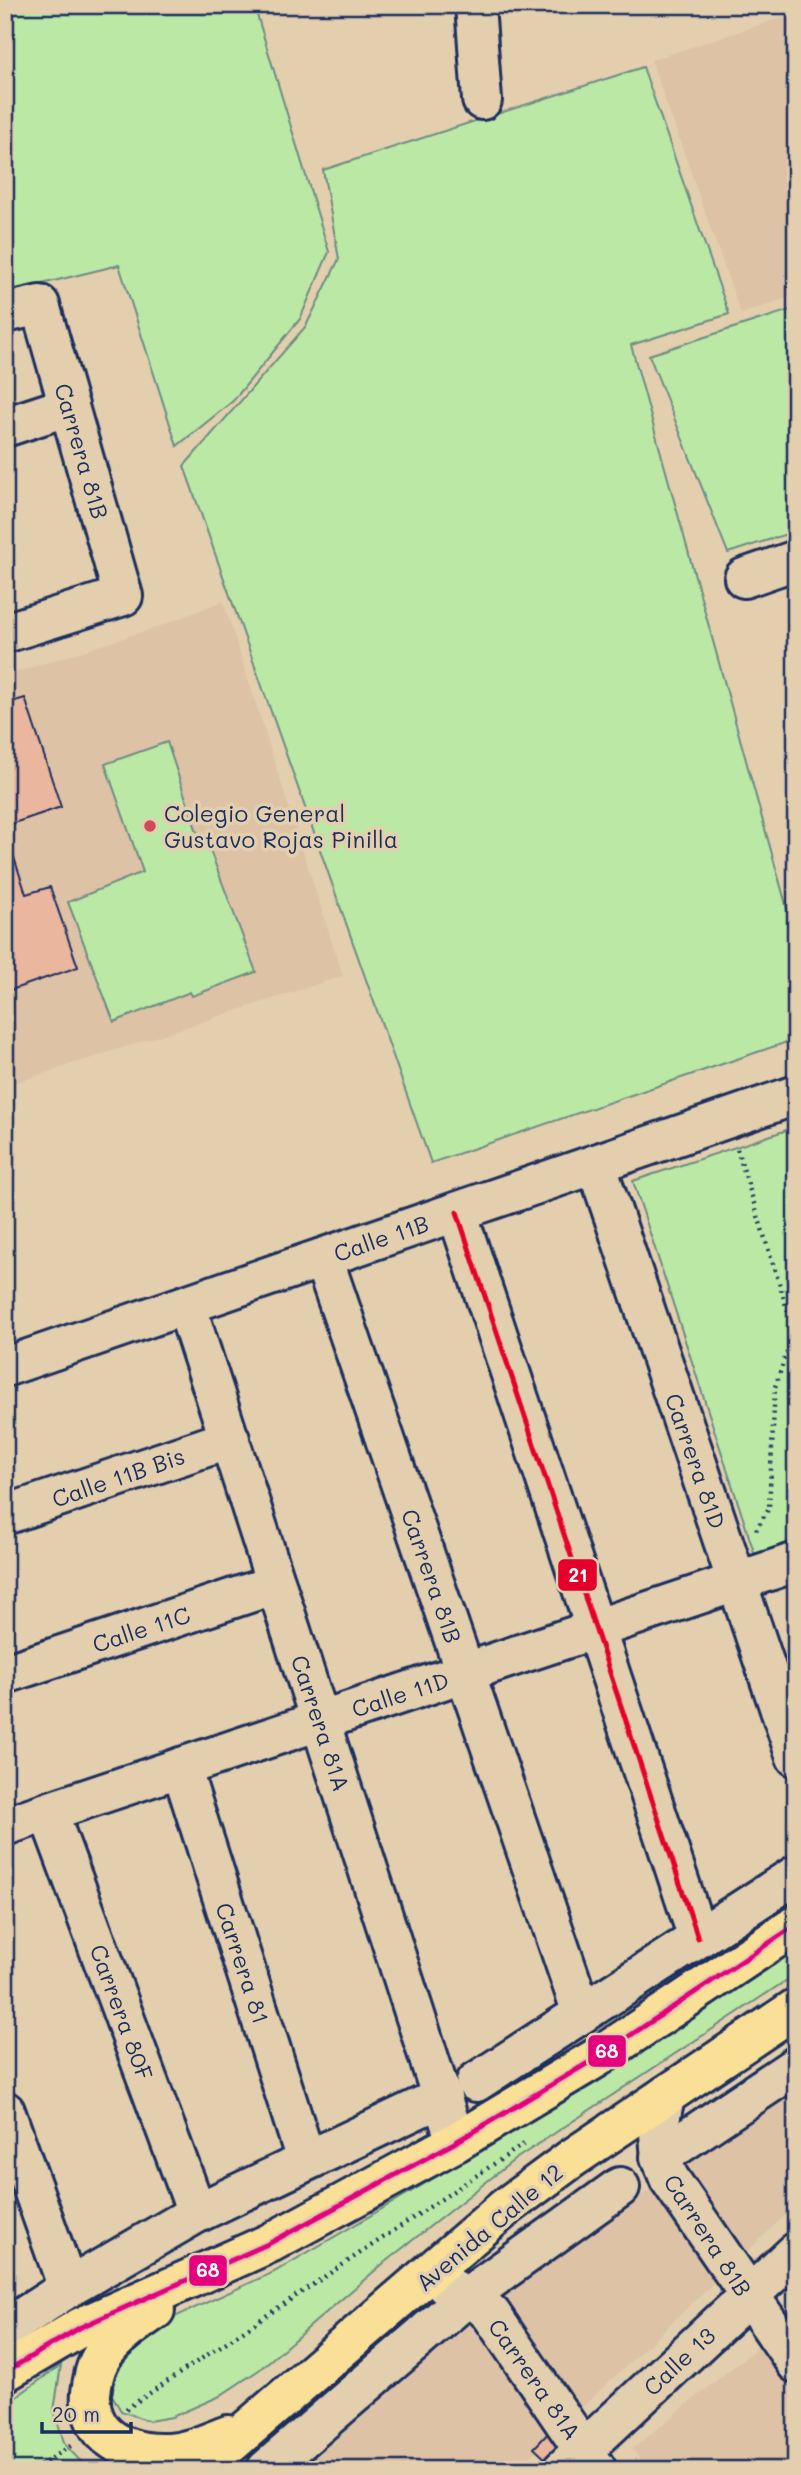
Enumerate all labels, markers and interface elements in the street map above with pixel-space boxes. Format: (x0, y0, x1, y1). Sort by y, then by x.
street label: Carrera 81B (48, 380, 116, 522)
place label: Colegio General Gustavo Rojas Pinilla (164, 798, 398, 854)
marker: Colegio General Gustavo Rojas Pinilla (142, 818, 158, 834)
street label: Calle 11B (329, 1208, 433, 1268)
street label: Carrera 81D (659, 1389, 733, 1533)
street label: Calle 11B Bis (48, 1440, 188, 1514)
street label: Carrera 81B (395, 1505, 469, 1647)
line badge: 21 (557, 1558, 598, 1592)
text: 21 (568, 1562, 588, 1587)
street label: Calle 11C (88, 1599, 194, 1659)
street label: Carrera 81A (285, 1651, 357, 1795)
street label: Calle 11D (348, 1664, 452, 1724)
street label: Carrera 81 (209, 1899, 277, 2027)
street label: Carrera 80F (84, 1940, 160, 2084)
line badge: 68 (587, 2034, 627, 2068)
text: 68 (595, 2038, 619, 2063)
street label: Avenida Calle 12 (409, 2157, 569, 2297)
street label: Carrera 81B (657, 2168, 759, 2302)
line badge: 68 (188, 2254, 228, 2287)
text: 68 (196, 2257, 220, 2282)
street label: Carrera 81A (482, 2312, 588, 2446)
street label: Calle 13 (637, 2320, 721, 2402)
scale bar (42, 2391, 131, 2435)
text: 20 m (52, 2400, 100, 2427)

